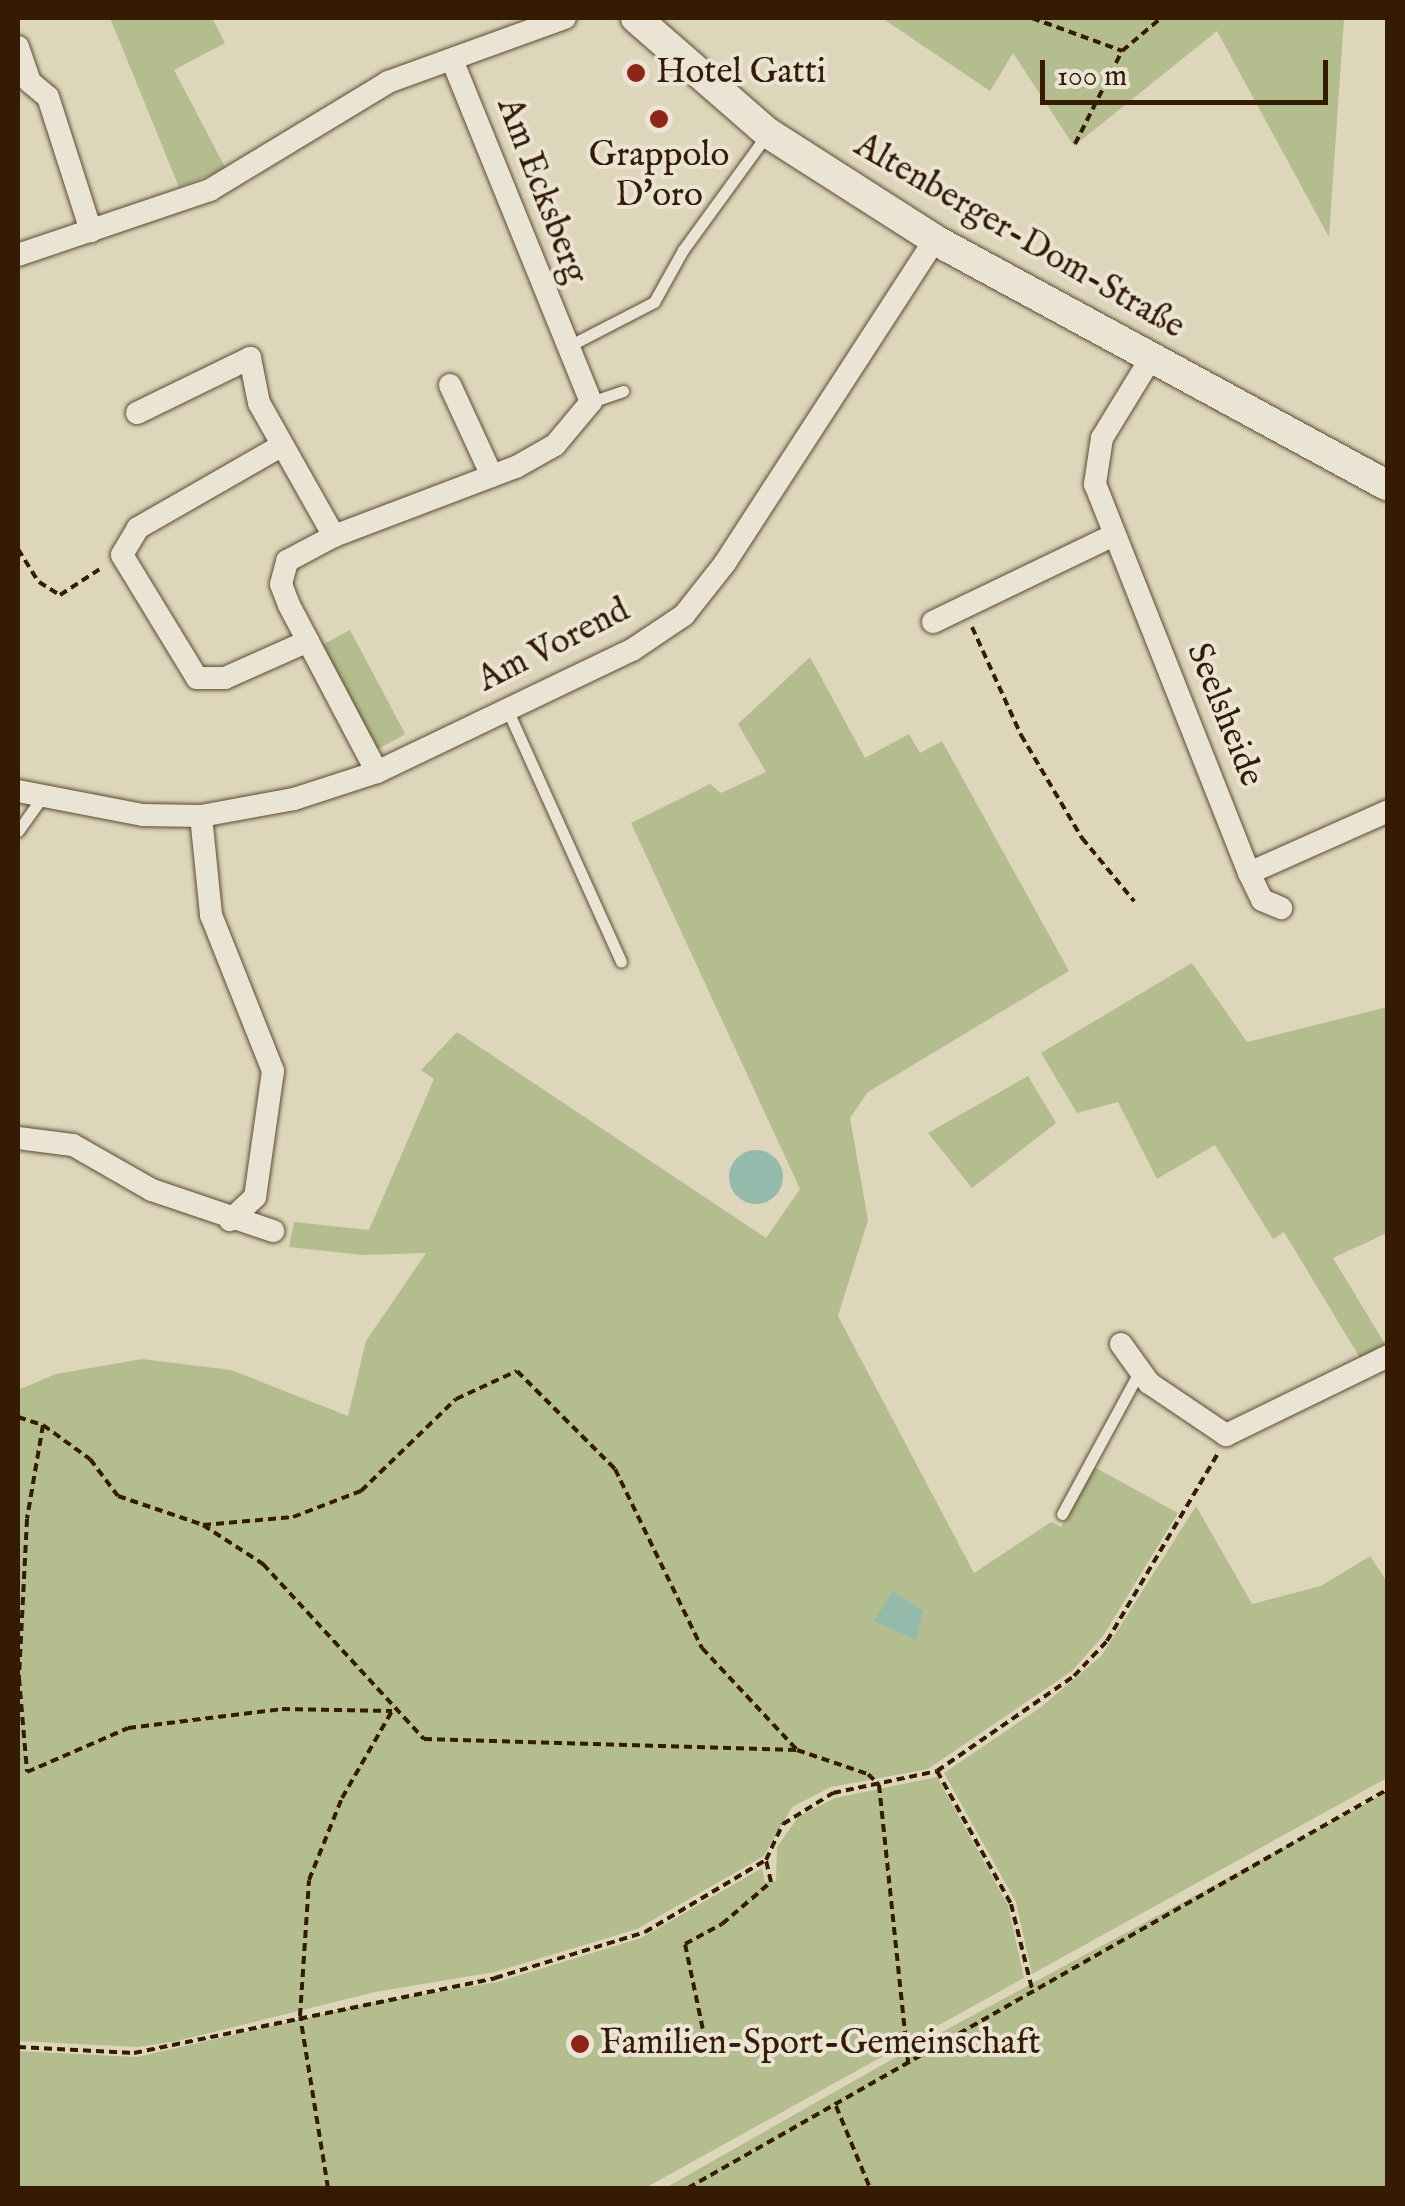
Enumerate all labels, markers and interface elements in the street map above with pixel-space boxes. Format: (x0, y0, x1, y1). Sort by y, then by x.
scale bar (1045, 40, 1332, 102)
place label: Hotel Gatti (656, 52, 826, 94)
text: 100 m (1057, 58, 1127, 96)
marker: Hotel Gatti (625, 62, 647, 84)
street label: Am Ecksberg (486, 92, 596, 290)
marker: Grappolo D'oro (648, 108, 670, 130)
street label: Altenberger-Dom-Straße (847, 125, 1191, 349)
place label: Grappolo D'oro (589, 135, 729, 217)
street label: Am Vorend (471, 590, 637, 702)
street label: Seelsheide (1176, 637, 1272, 793)
place label: Familien-Sport-Gemeinschaft (600, 2023, 1040, 2065)
marker: Familien-Sport-Gemeinschaft (569, 2033, 591, 2055)

